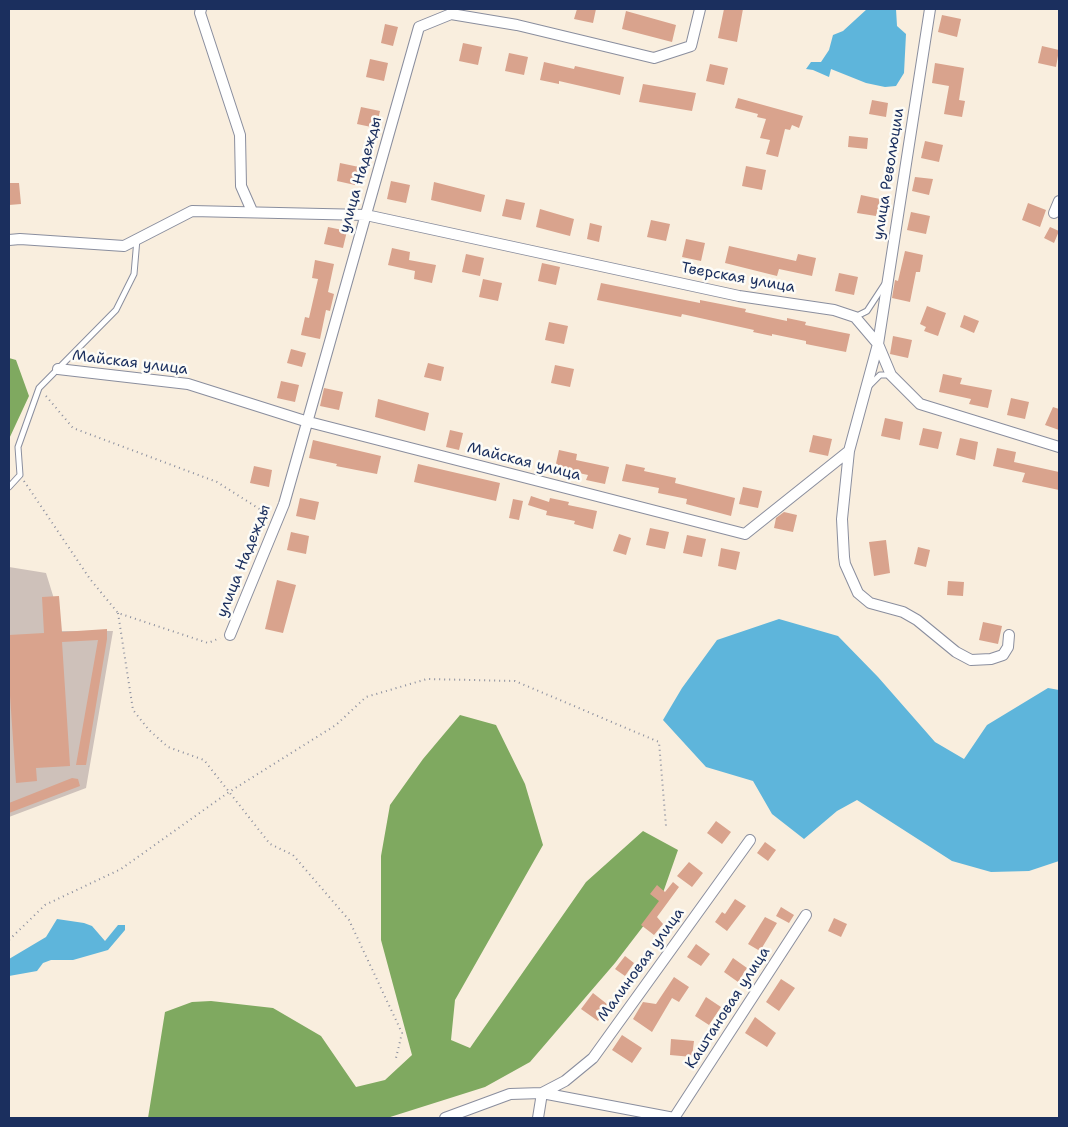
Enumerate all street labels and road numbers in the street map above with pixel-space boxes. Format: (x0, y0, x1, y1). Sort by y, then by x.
street label: улица Революции (870, 107, 908, 241)
street label: улица Надежды (336, 115, 386, 235)
street label: Тверская улица (680, 259, 796, 297)
street label: Майская улица (71, 347, 189, 379)
street label: Майская улица (465, 439, 583, 485)
street label: улица Надежды (213, 502, 275, 620)
street label: Малиновая улица (594, 905, 688, 1025)
street label: Каштановая улица (682, 944, 774, 1072)

